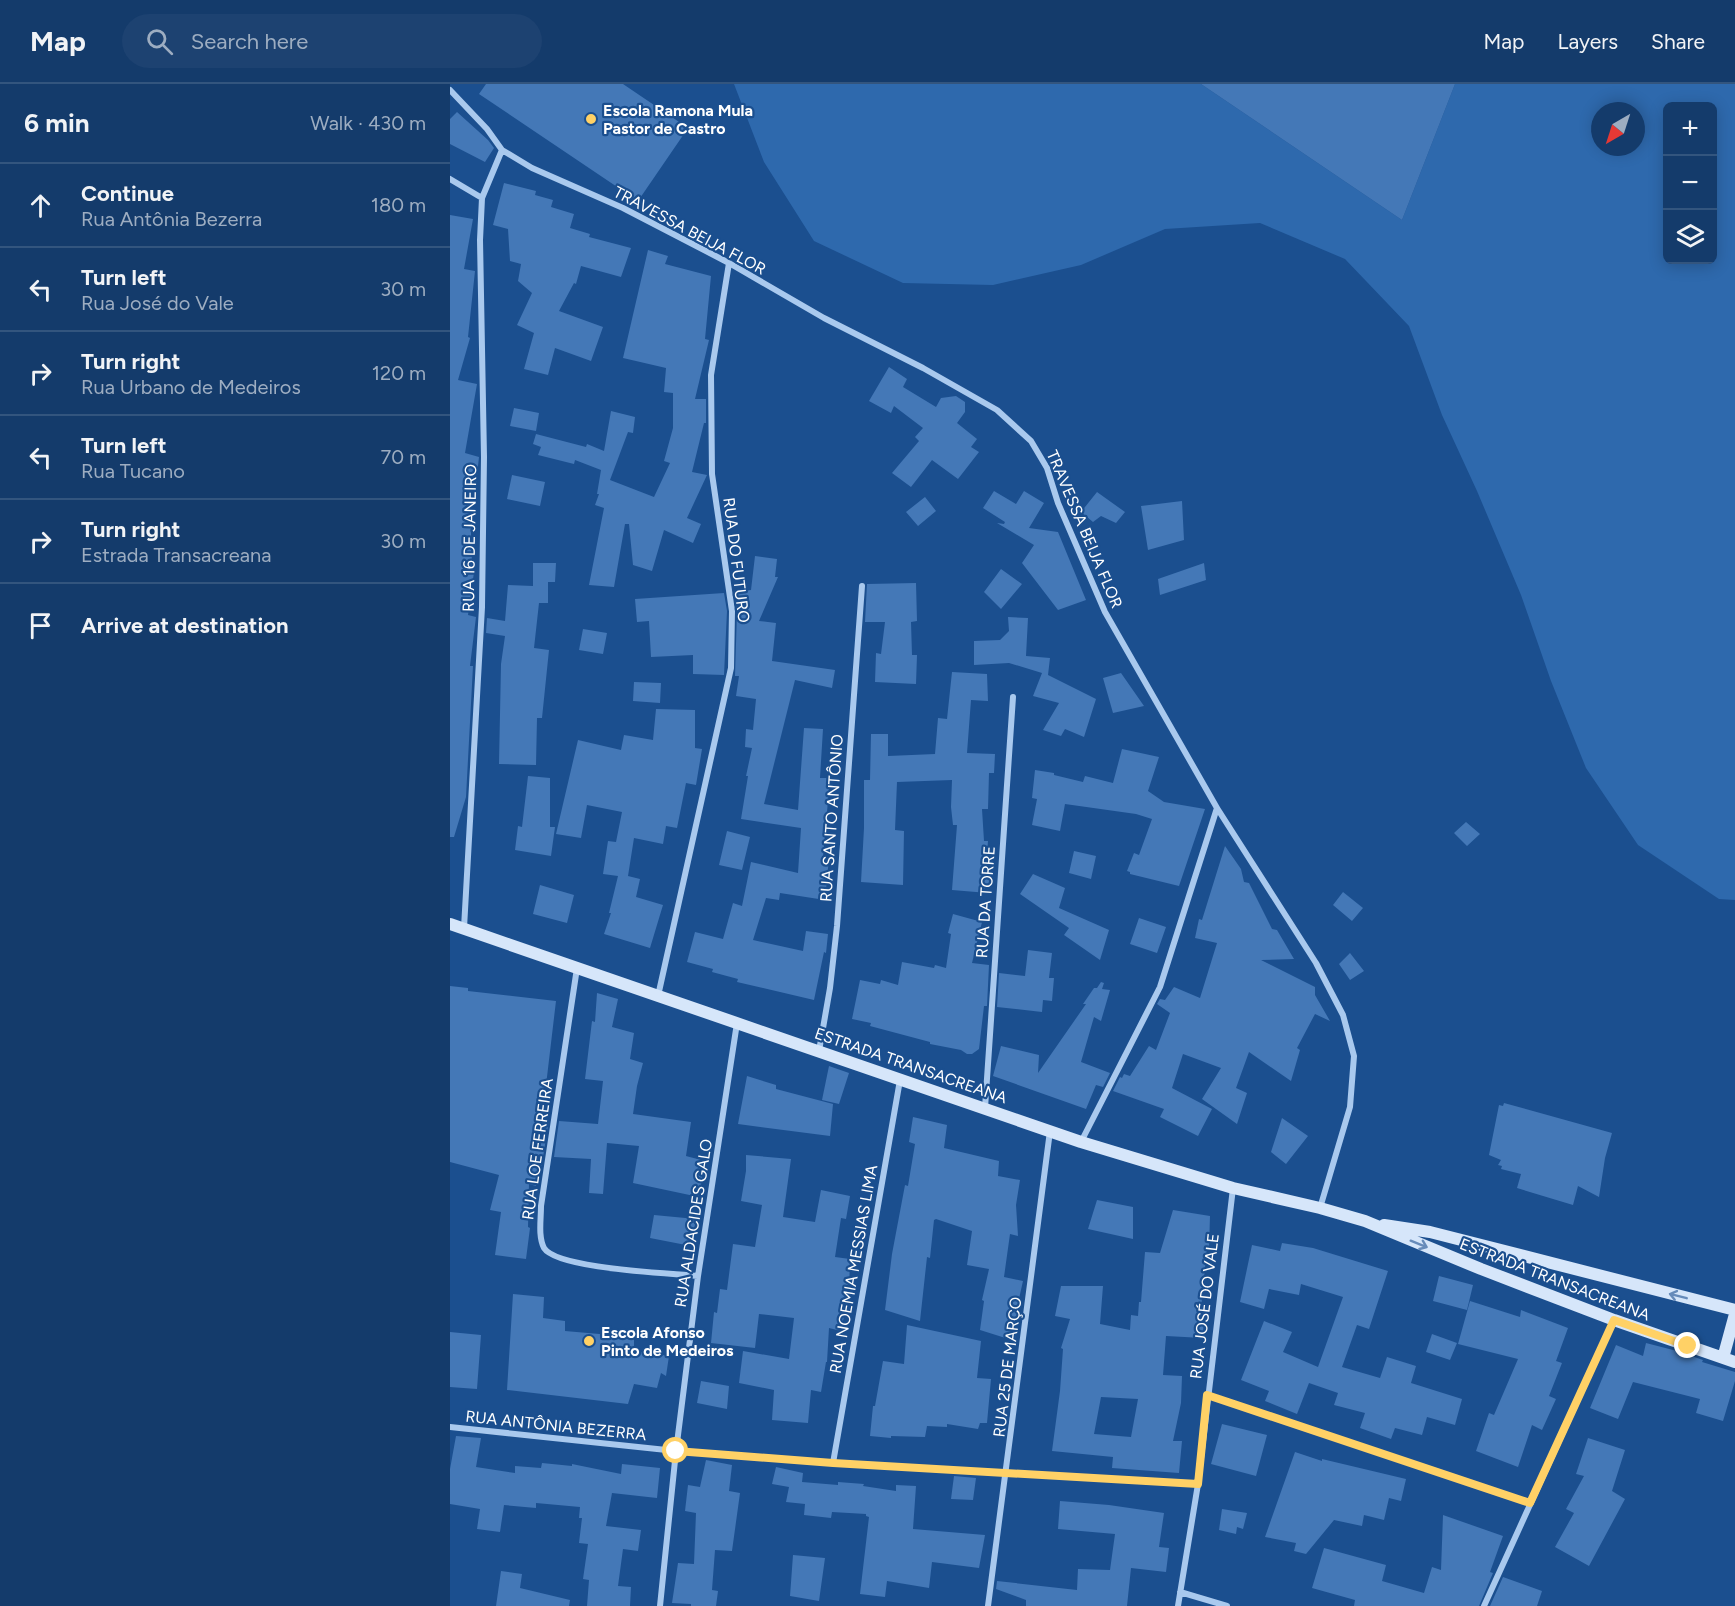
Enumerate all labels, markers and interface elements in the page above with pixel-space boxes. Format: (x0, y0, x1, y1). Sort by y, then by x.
search box (122, 14, 542, 68)
text: Map (30, 24, 86, 58)
icon: search (143, 25, 176, 58)
text: Search here (191, 28, 308, 55)
text: Map (1484, 29, 1524, 54)
text: Layers (1557, 29, 1618, 54)
text: Share (1651, 29, 1705, 54)
place label: Escola Ramona Mula Pastor de Castro (603, 101, 753, 138)
north arrow (1591, 102, 1645, 156)
map controls (1663, 102, 1717, 264)
button: + (1663, 102, 1717, 156)
text: 6 min (24, 107, 90, 139)
text: Walk · 430 m (310, 111, 426, 135)
marker: Escola Ramona Mula Pastor de Castro (584, 112, 598, 126)
button: − (1663, 156, 1717, 210)
text: Continue (81, 180, 174, 207)
street label: TRAVESSA BEIJA FLOR (610, 182, 769, 279)
icon: ahead (24, 189, 57, 222)
text: 180 m (371, 193, 426, 217)
text: Rua Antônia Bezerra (81, 207, 262, 231)
button: layers (1663, 210, 1717, 264)
text: Turn left (81, 264, 167, 291)
icon: left (24, 273, 57, 306)
text: 30 m (380, 277, 426, 301)
text: Rua José do Vale (81, 291, 234, 315)
text: Turn right (81, 348, 180, 375)
icon: right (24, 357, 57, 390)
text: 120 m (372, 361, 426, 385)
text: Rua Urbano de Medeiros (81, 375, 301, 399)
text: Turn left (81, 432, 167, 459)
icon: left (24, 441, 57, 474)
text: 70 m (380, 445, 426, 469)
street label: TRAVESSA BEIJA FLOR (1043, 447, 1126, 611)
text: Rua Tucano (81, 459, 185, 483)
street label: RUA 16 DE JANEIRO (459, 464, 480, 612)
street label: RUA DO FUTURO (719, 496, 754, 624)
text: Turn right (81, 516, 180, 543)
icon: right (24, 525, 57, 558)
text: 30 m (380, 529, 426, 553)
text: Estrada Transacreana (81, 543, 271, 567)
icon: arrive (24, 609, 57, 642)
text: Arrive at destination (81, 612, 289, 639)
street label: RUA SANTO ANTÔNIO (816, 734, 847, 902)
street label: RUA DA TORRE (972, 845, 999, 959)
street label: ESTRADA TRANSACREANA (812, 1024, 1010, 1107)
street label: RUA LOE FERREIRA (518, 1077, 557, 1221)
street label: RUA ALDACIDES GALO (671, 1138, 716, 1309)
street label: RUA NOEMIA MESSIAS LIMA (826, 1163, 881, 1375)
street label: RUA JOSÉ DO VALE (1186, 1232, 1223, 1380)
street label: ESTRADA TRANSACREANA (1457, 1234, 1653, 1325)
one-way arrow (1409, 1239, 1428, 1250)
one-way arrow (1669, 1290, 1688, 1301)
street label: RUA 25 DE MARÇO (989, 1296, 1026, 1438)
place label: Escola Afonso Pinto de Medeiros (601, 1323, 734, 1360)
route end (1674, 1332, 1700, 1358)
marker: Escola Afonso Pinto de Medeiros (582, 1334, 596, 1348)
street label: RUA ANTÔNIA BEZERRA (464, 1407, 648, 1444)
route start (662, 1437, 688, 1463)

